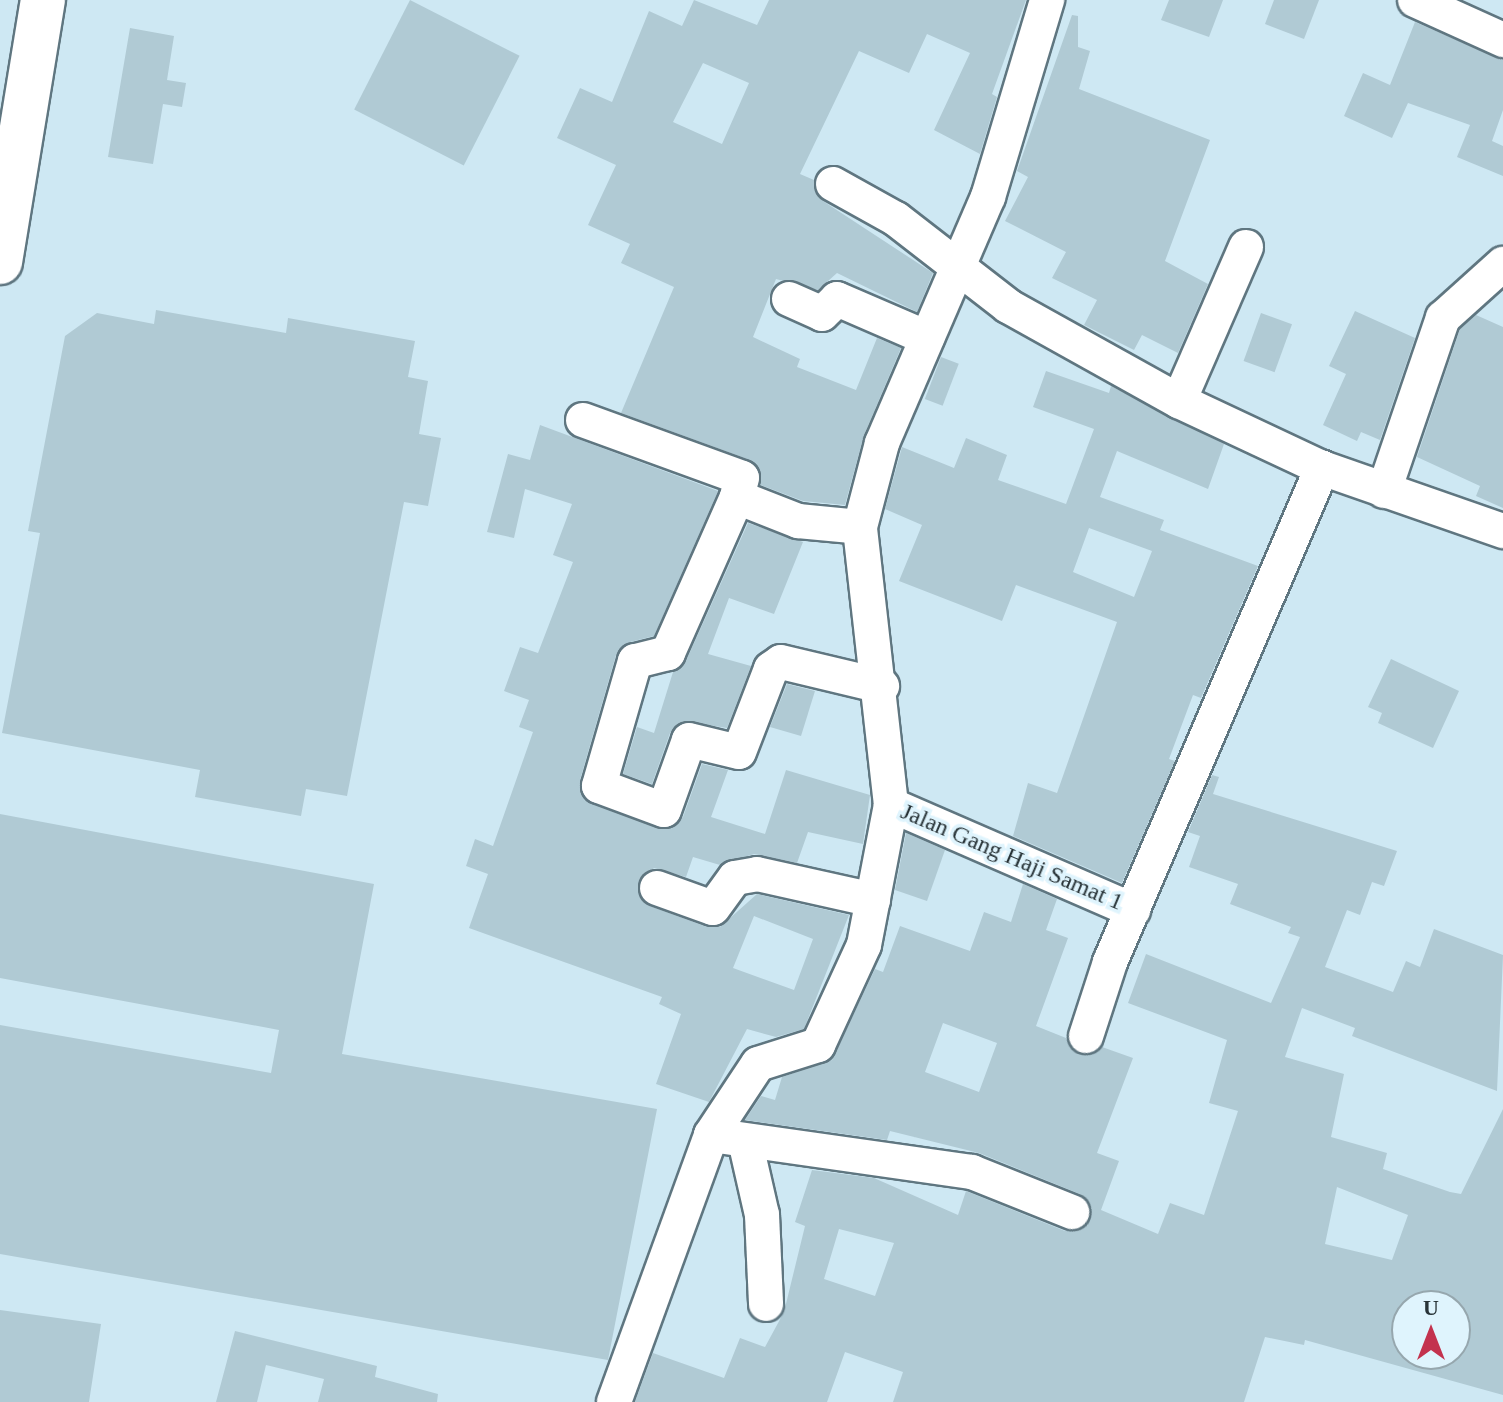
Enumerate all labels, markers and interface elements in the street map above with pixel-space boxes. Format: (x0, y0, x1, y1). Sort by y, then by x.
street label: Jalan Gang Haji Samat 1 (897, 797, 1127, 917)
north arrow (1391, 1290, 1471, 1370)
text: U (1423, 1295, 1439, 1320)

